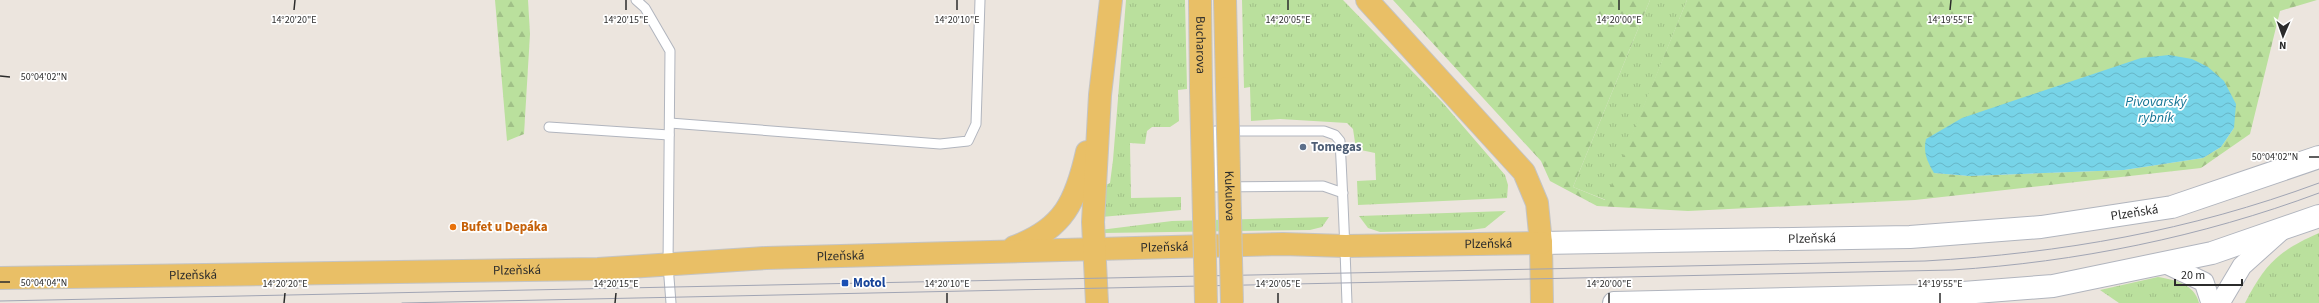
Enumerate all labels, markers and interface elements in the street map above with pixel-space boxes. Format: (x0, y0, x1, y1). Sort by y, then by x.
text: 14°20'20"E (271, 13, 317, 27)
text: 14°20'15"E (603, 13, 649, 27)
text: 14°20'10"E (934, 13, 980, 27)
text: 14°20'05"E (1265, 13, 1311, 27)
text: 14°20'00"E (1596, 13, 1642, 27)
text: 14°19'55"E (1927, 13, 1973, 27)
street label: Bucharova (1191, 16, 1210, 74)
north arrow (2263, 16, 2303, 56)
text: N (2279, 38, 2287, 53)
text: 50°04'02"N (21, 70, 67, 84)
water label: Pivovarský rybník (2125, 92, 2187, 128)
place label: Tomegas (1311, 138, 1362, 156)
marker: Tomegas (1298, 142, 1308, 152)
text: 50°04'02"N (2252, 150, 2298, 164)
street label: Kukulova (1220, 171, 1239, 221)
street label: Plzeňská (2109, 200, 2160, 225)
place label: Bufet u Depáka (461, 218, 548, 236)
marker: Bufet u Depáka (448, 222, 458, 232)
street label: Plzeňská (1788, 229, 1836, 248)
street label: Plzeňská (1464, 234, 1512, 253)
street label: Plzeňská (1140, 238, 1189, 257)
street label: Plzeňská (816, 246, 865, 266)
street label: Plzeňská (493, 261, 541, 280)
scale bar (2175, 261, 2242, 287)
street label: Plzeňská (169, 266, 217, 284)
text: 20 m (2181, 267, 2205, 284)
place label: Motol (853, 274, 886, 292)
text: 50°04'04"N (21, 276, 67, 290)
text: 14°20'20"E (262, 277, 308, 291)
text: 14°20'15"E (593, 277, 639, 291)
text: 14°20'10"E (924, 277, 970, 291)
text: 14°20'05"E (1255, 277, 1301, 291)
text: 14°20'00"E (1586, 277, 1632, 291)
text: 14°19'55"E (1917, 277, 1963, 291)
marker: Motol (840, 278, 850, 288)

